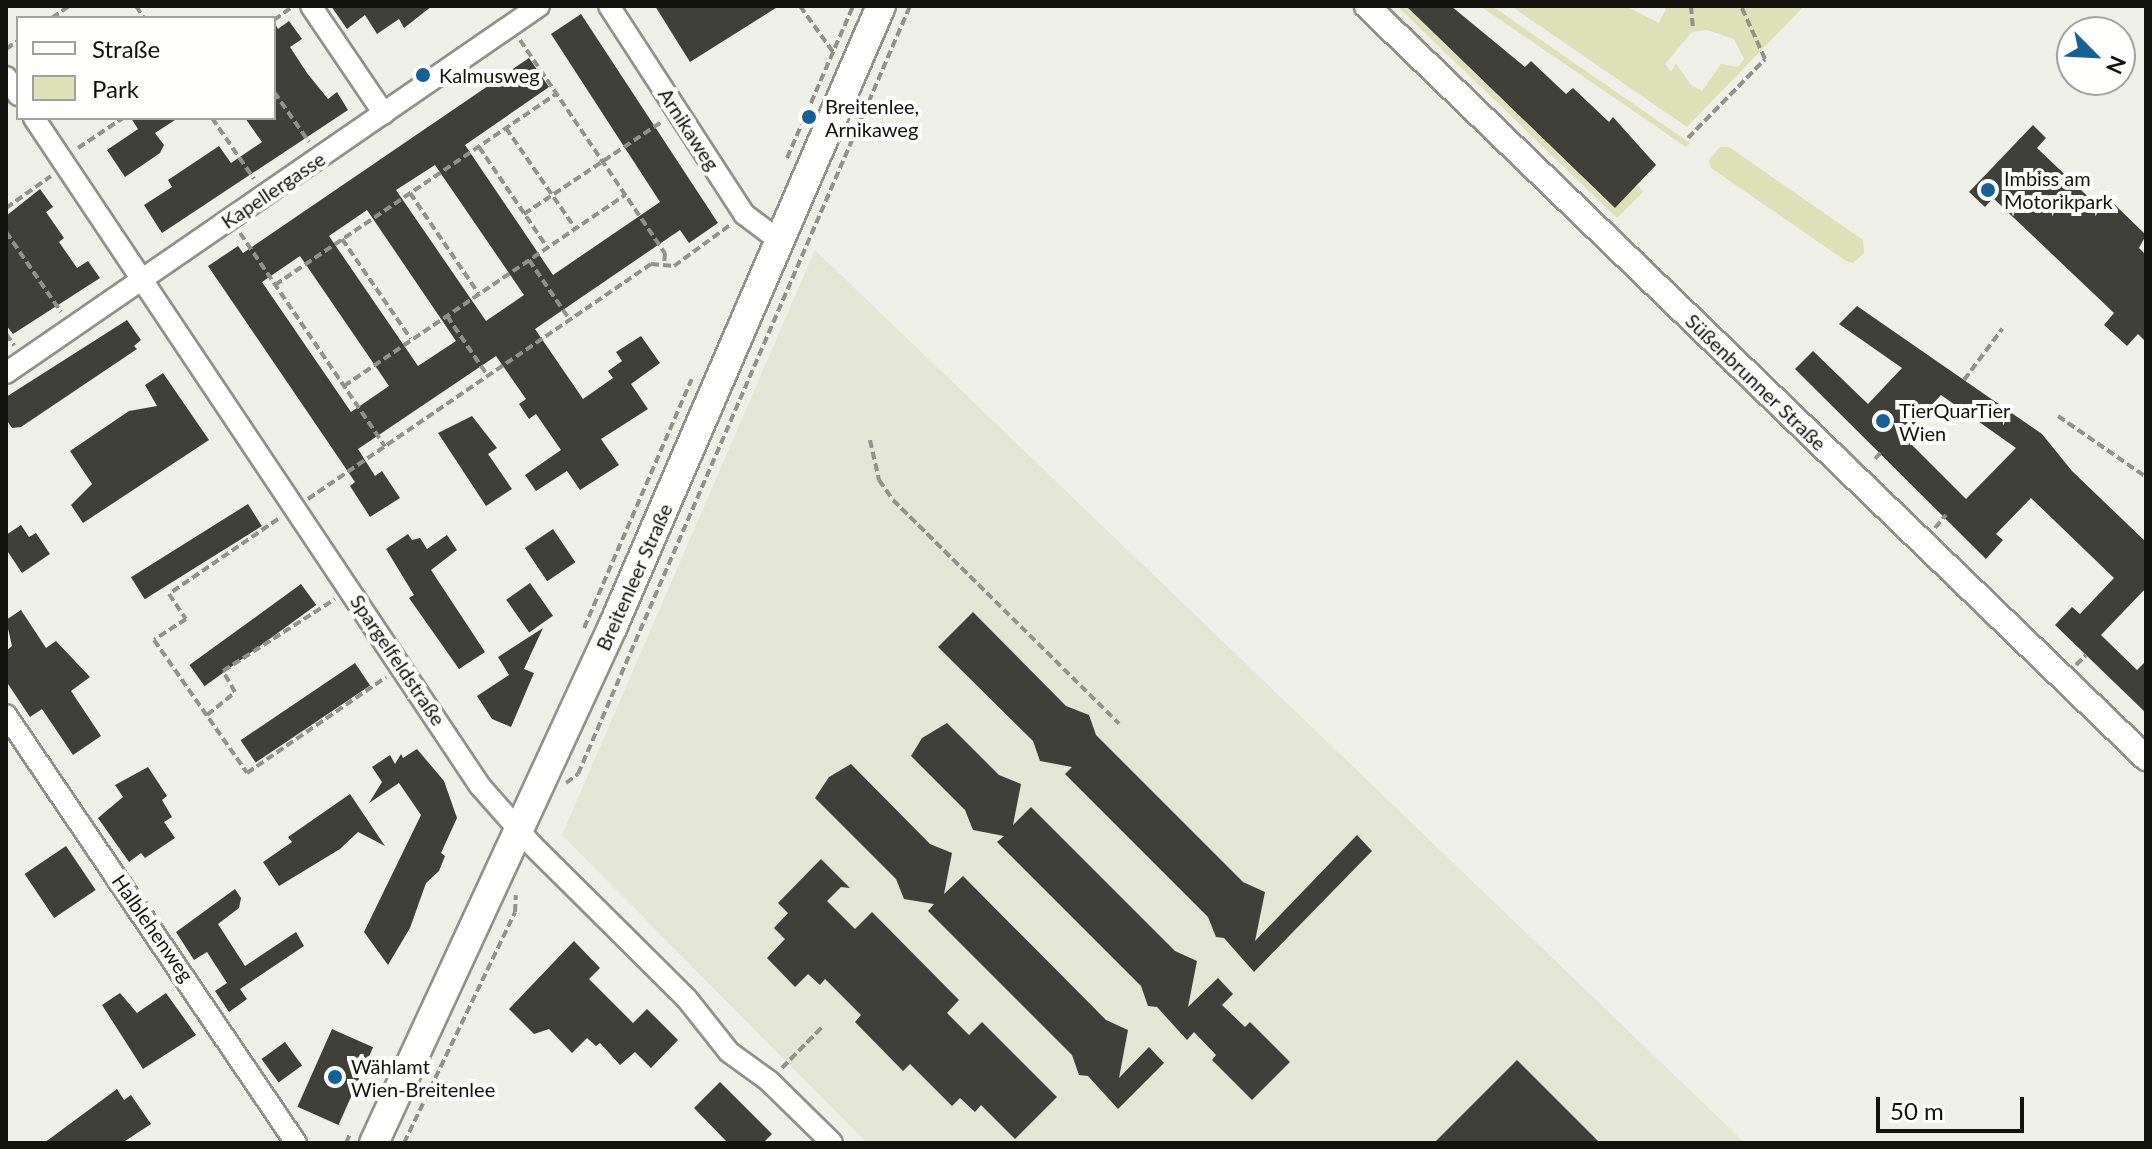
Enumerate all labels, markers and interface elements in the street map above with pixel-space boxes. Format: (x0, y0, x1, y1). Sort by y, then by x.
legend (16, 16, 276, 120)
north arrow (2056, 16, 2136, 96)
text: Straße (92, 34, 160, 63)
text: N (2101, 52, 2132, 78)
place label: Kalmusweg (439, 63, 540, 87)
marker: Kalmusweg (414, 66, 432, 84)
text: Park (92, 74, 139, 103)
street label: Arnikaweg (654, 83, 724, 175)
place label: Breitenlee, Arnikaweg (825, 94, 919, 141)
marker: Breitenlee, Arnikaweg (800, 108, 818, 126)
street label: Kapellergasse (216, 146, 330, 234)
place label: Imbiss am Motorikpark (2004, 166, 2113, 213)
marker: Imbiss am Motorikpark (1979, 181, 1997, 199)
street label: Süßenbrunner Straße (1680, 308, 1832, 456)
place label: TierQuarTier Wien (1899, 398, 2010, 445)
marker: TierQuarTier Wien (1874, 412, 1892, 430)
street label: Breitenleer Straße (591, 500, 677, 654)
street label: Spargelfeldstraße (345, 590, 451, 730)
street label: Halblehenweg (107, 870, 199, 986)
place label: Wählamt Wien-Breitenlee (351, 1054, 495, 1101)
marker: Wählamt Wien-Breitenlee (326, 1068, 344, 1086)
scale bar (1880, 1081, 2028, 1131)
text: 50 m (1890, 1096, 1944, 1125)

